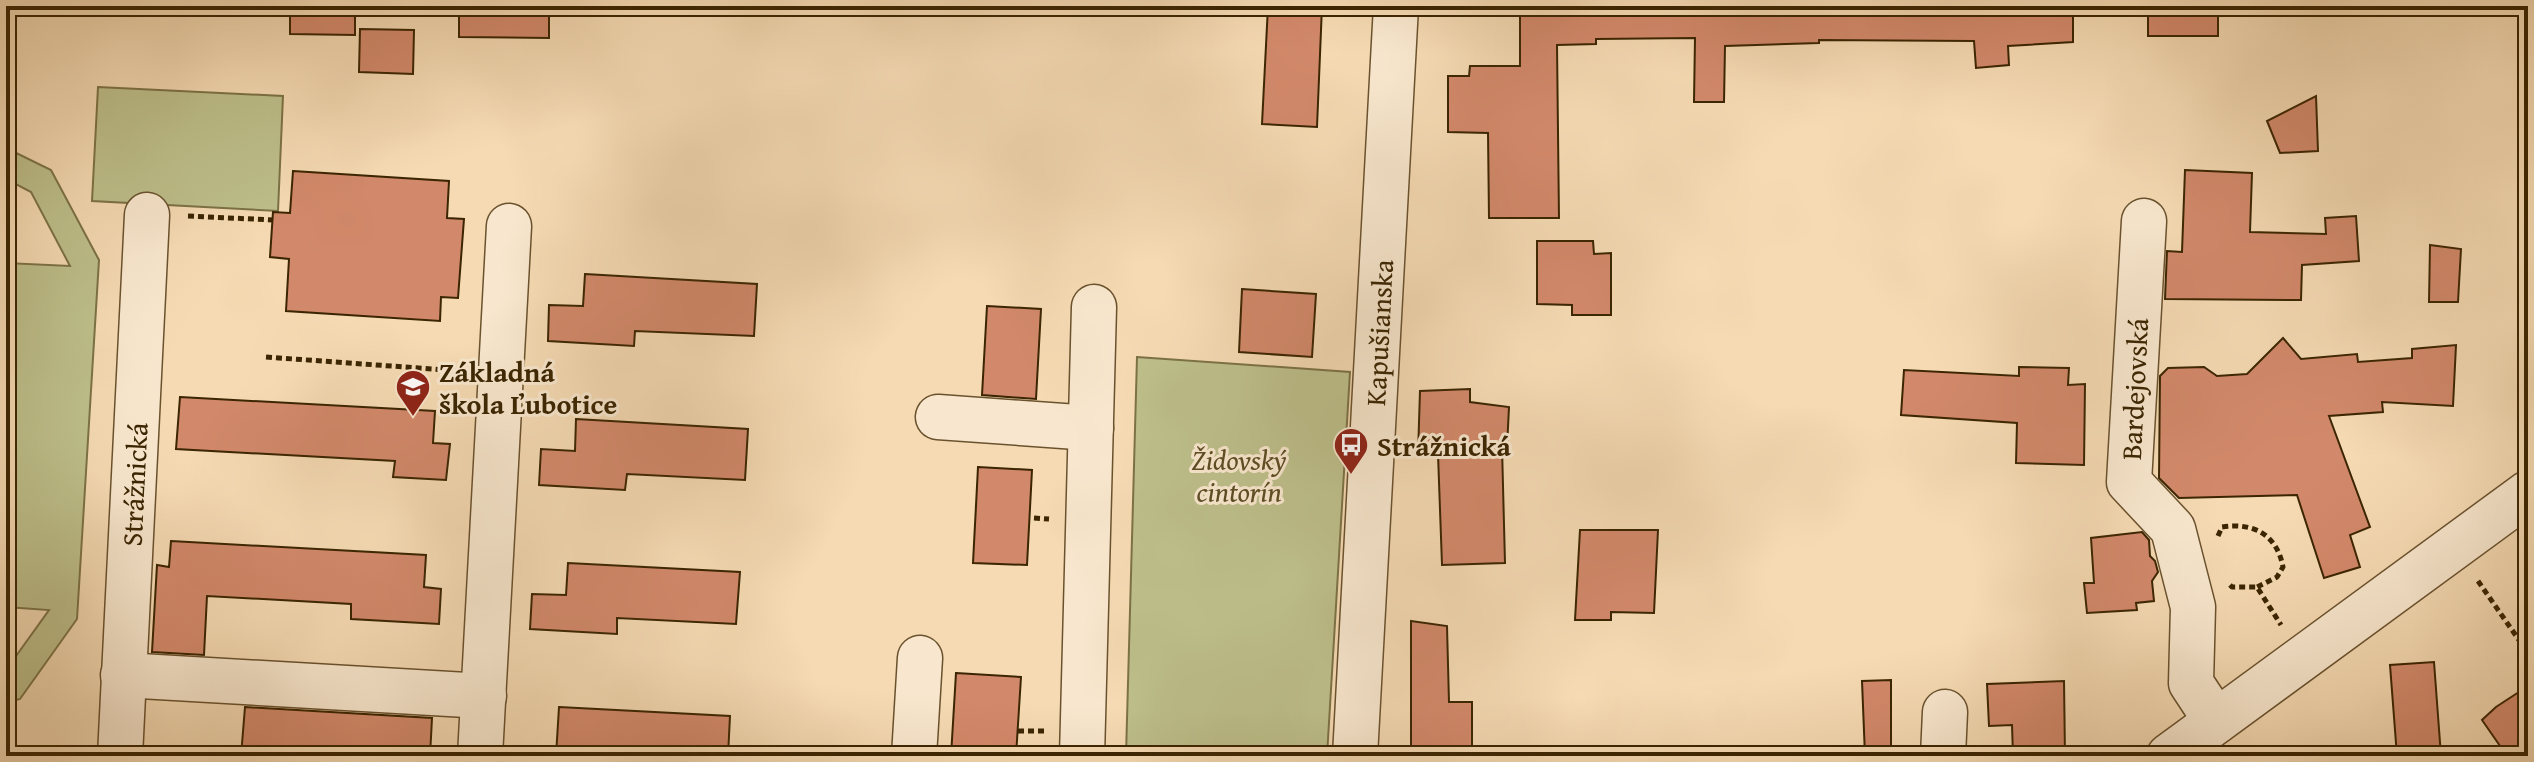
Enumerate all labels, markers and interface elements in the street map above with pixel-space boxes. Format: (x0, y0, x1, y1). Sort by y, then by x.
street label: Kapušianska (1354, 258, 1403, 407)
street label: Bardejovská (2110, 316, 2158, 461)
place label: Základná škola Ľubotice (439, 351, 617, 424)
school or university icon: Základná škola Ľubotice (394, 368, 432, 418)
street label: Strážnická (110, 421, 157, 547)
place label: Strážnická (1377, 425, 1511, 466)
bus stop icon: Strážnická (1332, 426, 1370, 476)
park label: Židovský cintorín (1192, 439, 1287, 512)

